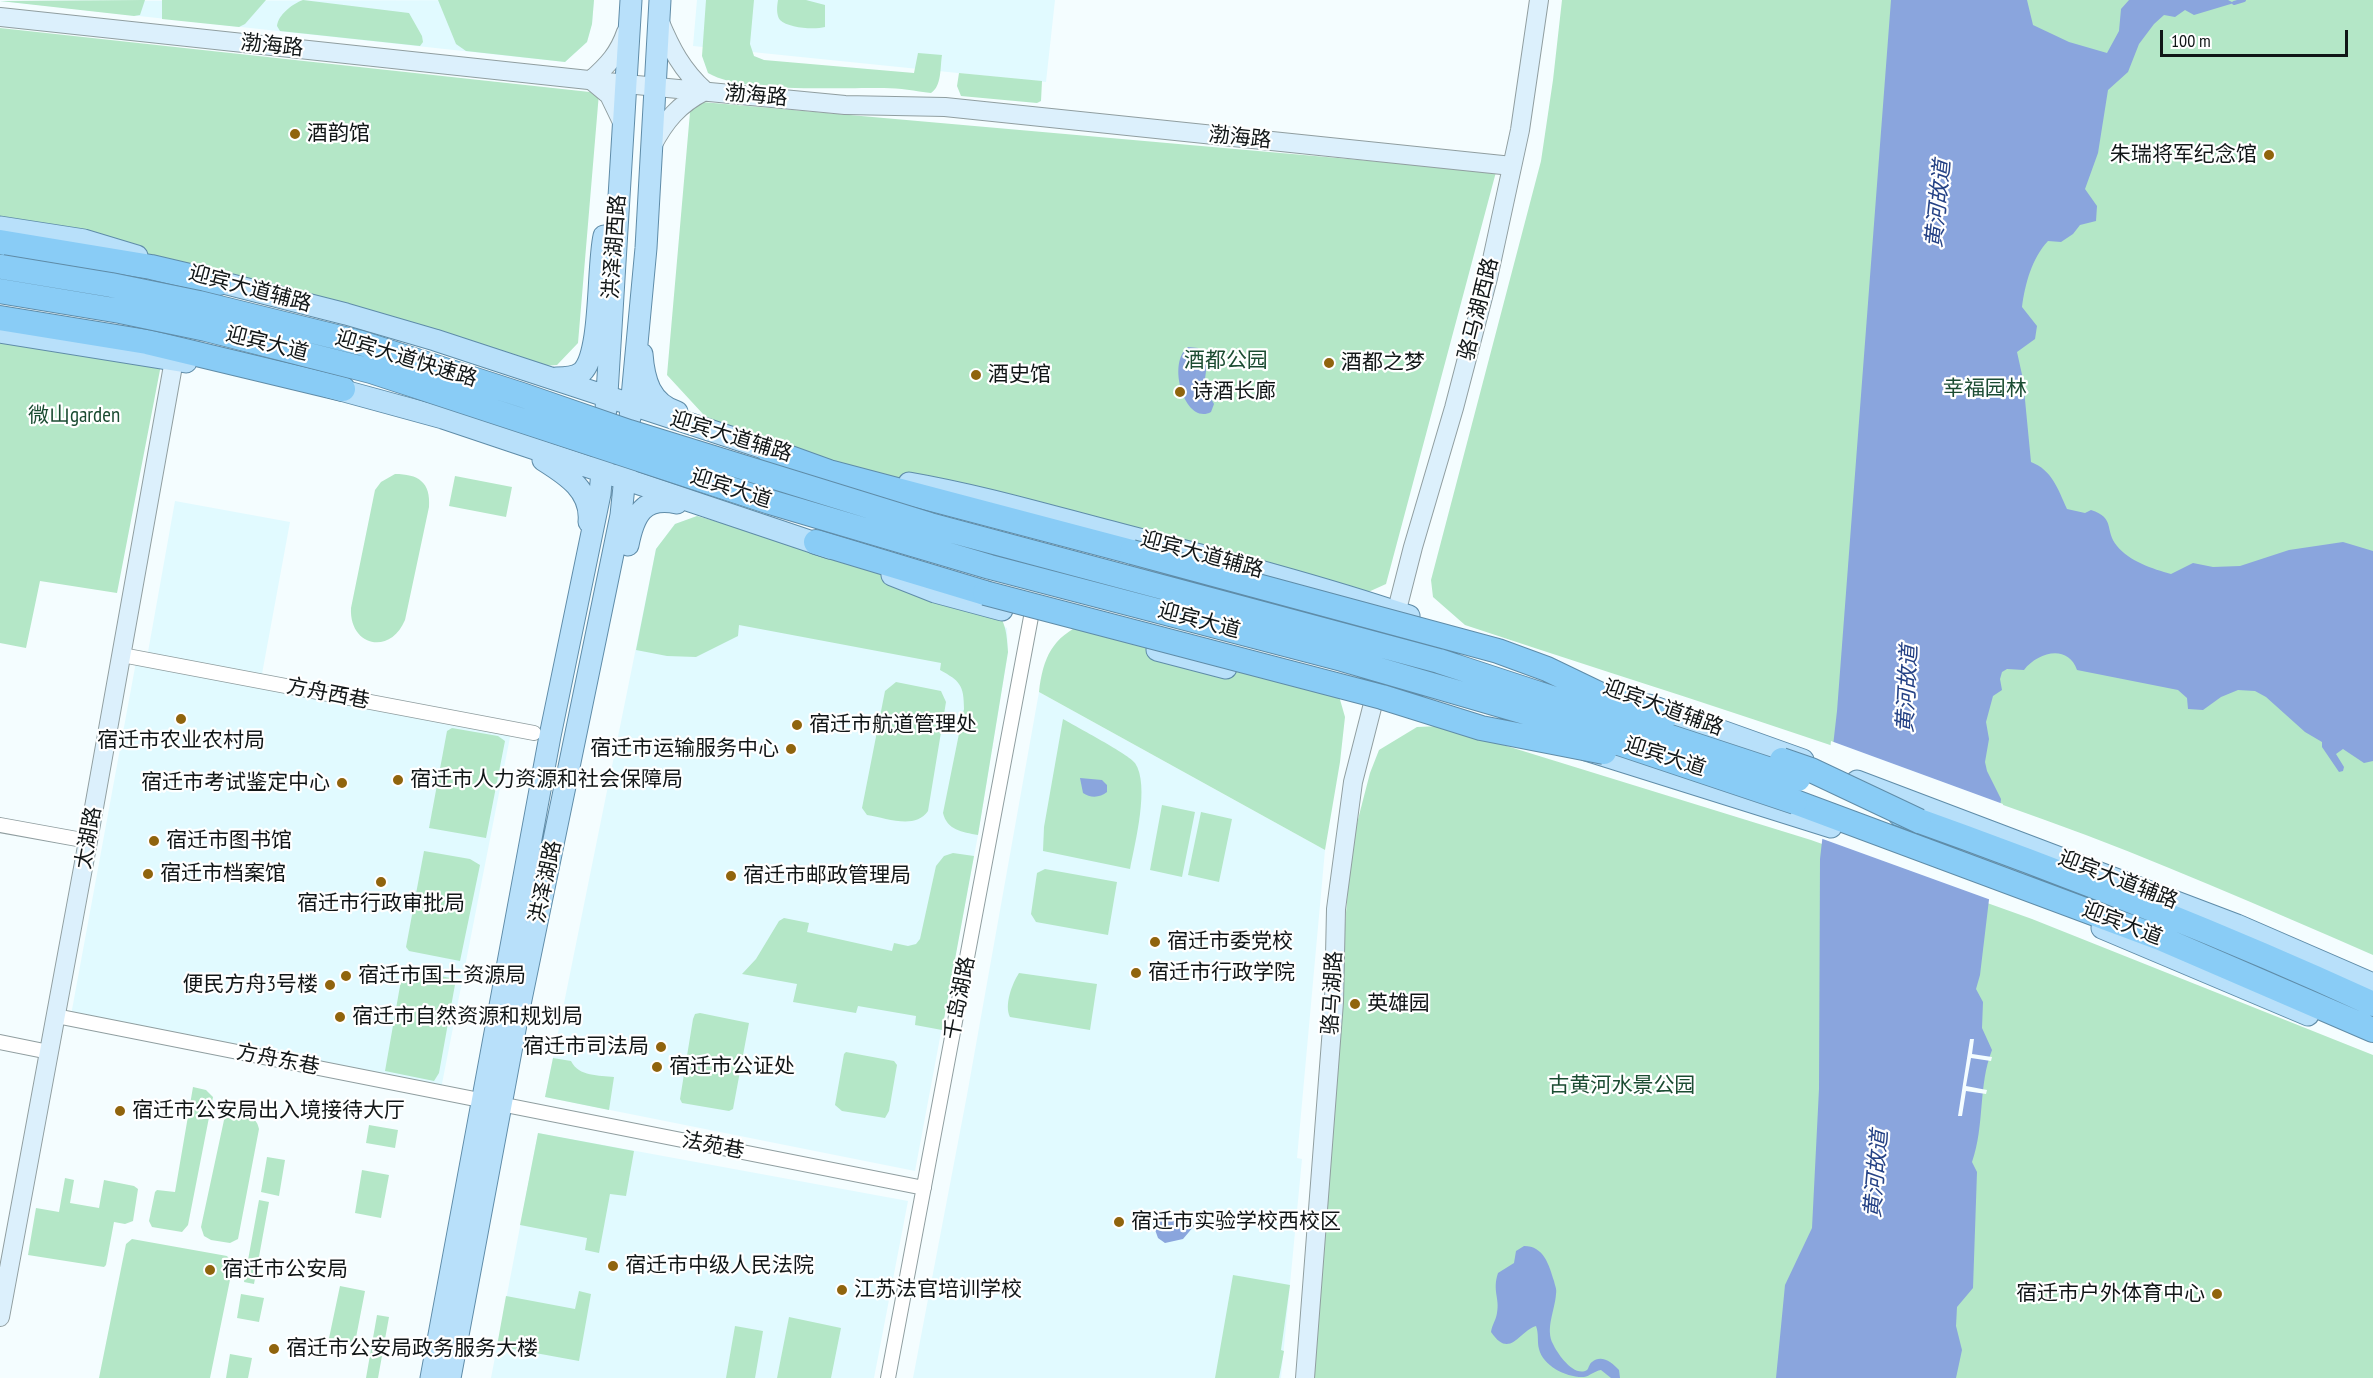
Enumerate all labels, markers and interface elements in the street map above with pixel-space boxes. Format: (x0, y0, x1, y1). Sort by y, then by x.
scale bar (2163, 18, 2350, 56)
text: 100 m (2171, 29, 2211, 52)
street label: 渤海路 (239, 30, 305, 62)
street label: 渤海路 (724, 81, 788, 111)
place label: 酒韵馆 (307, 121, 370, 147)
street label: 渤海路 (1207, 122, 1273, 154)
marker: 酒韵馆 (288, 127, 302, 141)
place label: 朱瑞将军纪念馆 (2110, 142, 2257, 168)
marker: 朱瑞将军纪念馆 (2262, 148, 2276, 162)
water label: 黄河故道 (1921, 159, 1957, 249)
street label: 洪泽湖西路 (599, 194, 631, 300)
street label: 骆马湖西路 (1454, 255, 1504, 363)
street label: 迎宾大道辅路 (186, 261, 314, 317)
street label: 迎宾大道 (223, 322, 311, 366)
street label: 迎宾大道快速路 (332, 325, 480, 393)
park label: 酒都公园 (1184, 348, 1268, 374)
place label: 酒都之梦 (1341, 350, 1425, 376)
marker: 酒都之梦 (1322, 356, 1336, 370)
place label: 酒史馆 (988, 362, 1051, 388)
marker: 酒史馆 (969, 368, 983, 382)
park label: 幸福园林 (1943, 376, 2027, 402)
place label: 诗酒长廊 (1192, 379, 1276, 405)
marker: 诗酒长廊 (1173, 385, 1187, 399)
park label: 微山garden (28, 403, 120, 429)
street label: 迎宾大道辅路 (667, 407, 795, 467)
street label: 迎宾大道 (687, 464, 775, 514)
street label: 迎宾大道辅路 (1138, 527, 1266, 583)
street label: 迎宾大道 (1155, 598, 1243, 644)
water label: 黄河故道 (1893, 644, 1923, 734)
street label: 方舟西巷 (284, 674, 372, 714)
street label: 迎宾大道辅路 (1599, 675, 1727, 741)
marker: 宿迁市农业农村局 (174, 712, 188, 726)
place label: 宿迁市航道管理处 (809, 712, 977, 738)
marker: 宿迁市航道管理处 (790, 718, 804, 732)
place label: 宿迁市农业农村局 (97, 728, 265, 754)
street label: 迎宾大道 (1621, 732, 1709, 782)
place label: 宿迁市运输服务中心 (590, 736, 779, 762)
marker: 宿迁市运输服务中心 (784, 742, 798, 756)
place label: 宿迁市人力资源和社会保障局 (410, 767, 683, 793)
place label: 宿迁市考试鉴定中心 (141, 770, 330, 796)
marker: 宿迁市人力资源和社会保障局 (391, 773, 405, 787)
marker: 宿迁市考试鉴定中心 (335, 776, 349, 790)
street label: 太湖路 (71, 805, 107, 871)
place label: 宿迁市图书馆 (166, 828, 292, 854)
marker: 宿迁市图书馆 (147, 834, 161, 848)
street label: 洪泽湖路 (525, 838, 567, 926)
street label: 迎宾大道辅路 (2055, 846, 2181, 914)
place label: 宿迁市档案馆 (160, 861, 286, 887)
place label: 宿迁市邮政管理局 (743, 863, 911, 889)
marker: 宿迁市档案馆 (141, 867, 155, 881)
marker: 宿迁市邮政管理局 (724, 869, 738, 883)
marker: 宿迁市行政审批局 (374, 875, 388, 889)
place label: 宿迁市行政审批局 (297, 891, 465, 917)
street label: 迎宾大道 (2078, 897, 2166, 951)
place label: 宿迁市委党校 (1167, 929, 1293, 955)
marker: 宿迁市委党校 (1148, 935, 1162, 949)
street label: 骆马湖路 (1318, 950, 1348, 1036)
street label: 千岛湖路 (940, 954, 980, 1042)
place label: 宿迁市行政学院 (1148, 960, 1295, 986)
place label: 宿迁市国土资源局 (358, 963, 526, 989)
marker: 宿迁市行政学院 (1129, 966, 1143, 980)
marker: 宿迁市国土资源局 (339, 969, 353, 983)
place label: 便民方舟3号楼 (183, 972, 318, 998)
marker: 便民方舟3号楼 (323, 978, 337, 992)
place label: 英雄园 (1367, 991, 1430, 1017)
marker: 英雄园 (1348, 997, 1362, 1011)
place label: 宿迁市自然资源和规划局 (352, 1004, 583, 1030)
marker: 宿迁市自然资源和规划局 (333, 1010, 347, 1024)
place label: 宿迁市司法局 (523, 1034, 649, 1060)
street label: 方舟东巷 (234, 1040, 322, 1080)
marker: 宿迁市司法局 (654, 1040, 668, 1054)
place label: 宿迁市公证处 (669, 1054, 795, 1080)
marker: 宿迁市公证处 (650, 1060, 664, 1074)
park label: 古黄河水景公园 (1549, 1073, 1695, 1099)
place label: 宿迁市公安局出入境接待大厅 (132, 1098, 405, 1124)
marker: 宿迁市公安局出入境接待大厅 (113, 1104, 127, 1118)
street label: 法苑巷 (680, 1128, 746, 1164)
water label: 黄河故道 (1860, 1129, 1894, 1219)
place label: 宿迁市实验学校西校区 (1131, 1209, 1341, 1235)
marker: 宿迁市实验学校西校区 (1112, 1215, 1126, 1229)
place label: 宿迁市中级人民法院 (625, 1253, 814, 1279)
place label: 宿迁市公安局 (222, 1257, 348, 1283)
marker: 宿迁市中级人民法院 (606, 1259, 620, 1273)
marker: 宿迁市公安局 (203, 1263, 217, 1277)
place label: 江苏法官培训学校 (854, 1277, 1022, 1303)
place label: 宿迁市户外体育中心 (2016, 1281, 2205, 1307)
marker: 江苏法官培训学校 (835, 1283, 849, 1297)
marker: 宿迁市户外体育中心 (2210, 1287, 2224, 1301)
place label: 宿迁市公安局政务服务大楼 (286, 1336, 538, 1362)
marker: 宿迁市公安局政务服务大楼 (267, 1342, 281, 1356)

